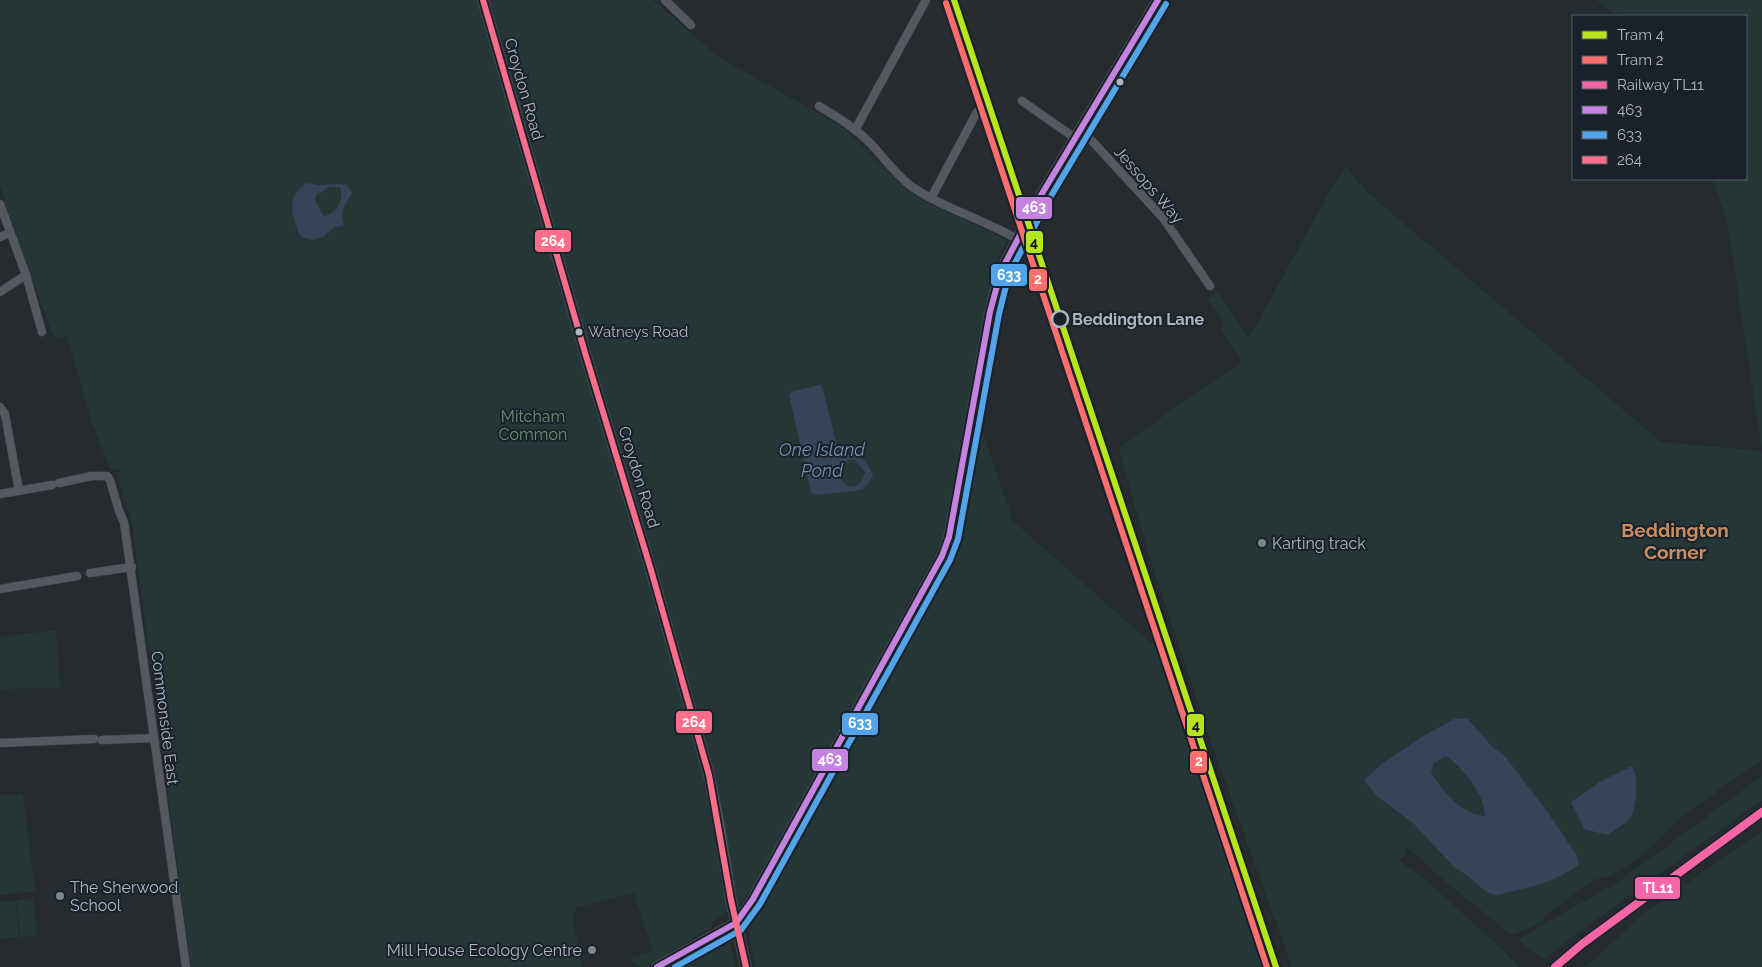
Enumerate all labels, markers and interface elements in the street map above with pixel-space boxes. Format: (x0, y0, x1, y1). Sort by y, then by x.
legend (1572, 15, 1747, 180)
text: Tram 4 (1617, 26, 1664, 44)
street label: Croydon Road (500, 36, 548, 142)
text: Tram 2 (1617, 51, 1664, 69)
text: Railway TL11 (1617, 76, 1704, 94)
unlabelled marker (1115, 77, 1125, 87)
text: 463 (1617, 101, 1642, 119)
text: 633 (1617, 126, 1642, 144)
street label: Jessops Way (1110, 143, 1188, 228)
text: 264 (1617, 151, 1642, 169)
line badge: 463 (1015, 196, 1053, 220)
text: 463 (1022, 199, 1046, 215)
line badge: 264 (534, 229, 572, 253)
line badge: 4 (1025, 230, 1044, 254)
text: 264 (541, 233, 565, 249)
text: 4 (1030, 234, 1038, 250)
line badge: 633 (990, 263, 1028, 287)
text: 633 (997, 267, 1021, 283)
line badge: 2 (1028, 268, 1048, 292)
text: 2 (1034, 271, 1042, 287)
marker: Beddington Lane (1051, 310, 1069, 328)
place label: Beddington Lane (1072, 310, 1204, 329)
place label: Watneys Road (588, 323, 688, 341)
marker: Watneys Road (574, 327, 584, 337)
park label: Mitcham Common (499, 407, 567, 444)
street label: Croydon Road (615, 424, 663, 530)
water label: One Island Pond (779, 439, 866, 481)
district label: Beddington Corner (1621, 519, 1729, 563)
place label: Karting track (1272, 534, 1366, 553)
marker: Karting track (1256, 537, 1268, 549)
street label: Commonside East (147, 650, 183, 787)
line badge: 264 (675, 710, 713, 734)
line badge: 633 (841, 712, 879, 736)
line badge: 4 (1186, 713, 1205, 737)
text: 264 (682, 714, 706, 730)
text: 633 (848, 715, 872, 731)
text: 4 (1192, 717, 1200, 733)
line badge: 463 (811, 748, 849, 772)
line badge: 2 (1189, 750, 1208, 774)
text: 463 (818, 751, 842, 767)
text: 2 (1195, 753, 1203, 769)
line badge: TL11 (1634, 876, 1681, 900)
place label: The Sherwood School (70, 878, 178, 915)
text: TL11 (1643, 880, 1673, 896)
marker: The Sherwood School (54, 890, 66, 902)
place label: Mill House Ecology Centre (387, 941, 582, 960)
marker: Mill House Ecology Centre (586, 944, 598, 956)

